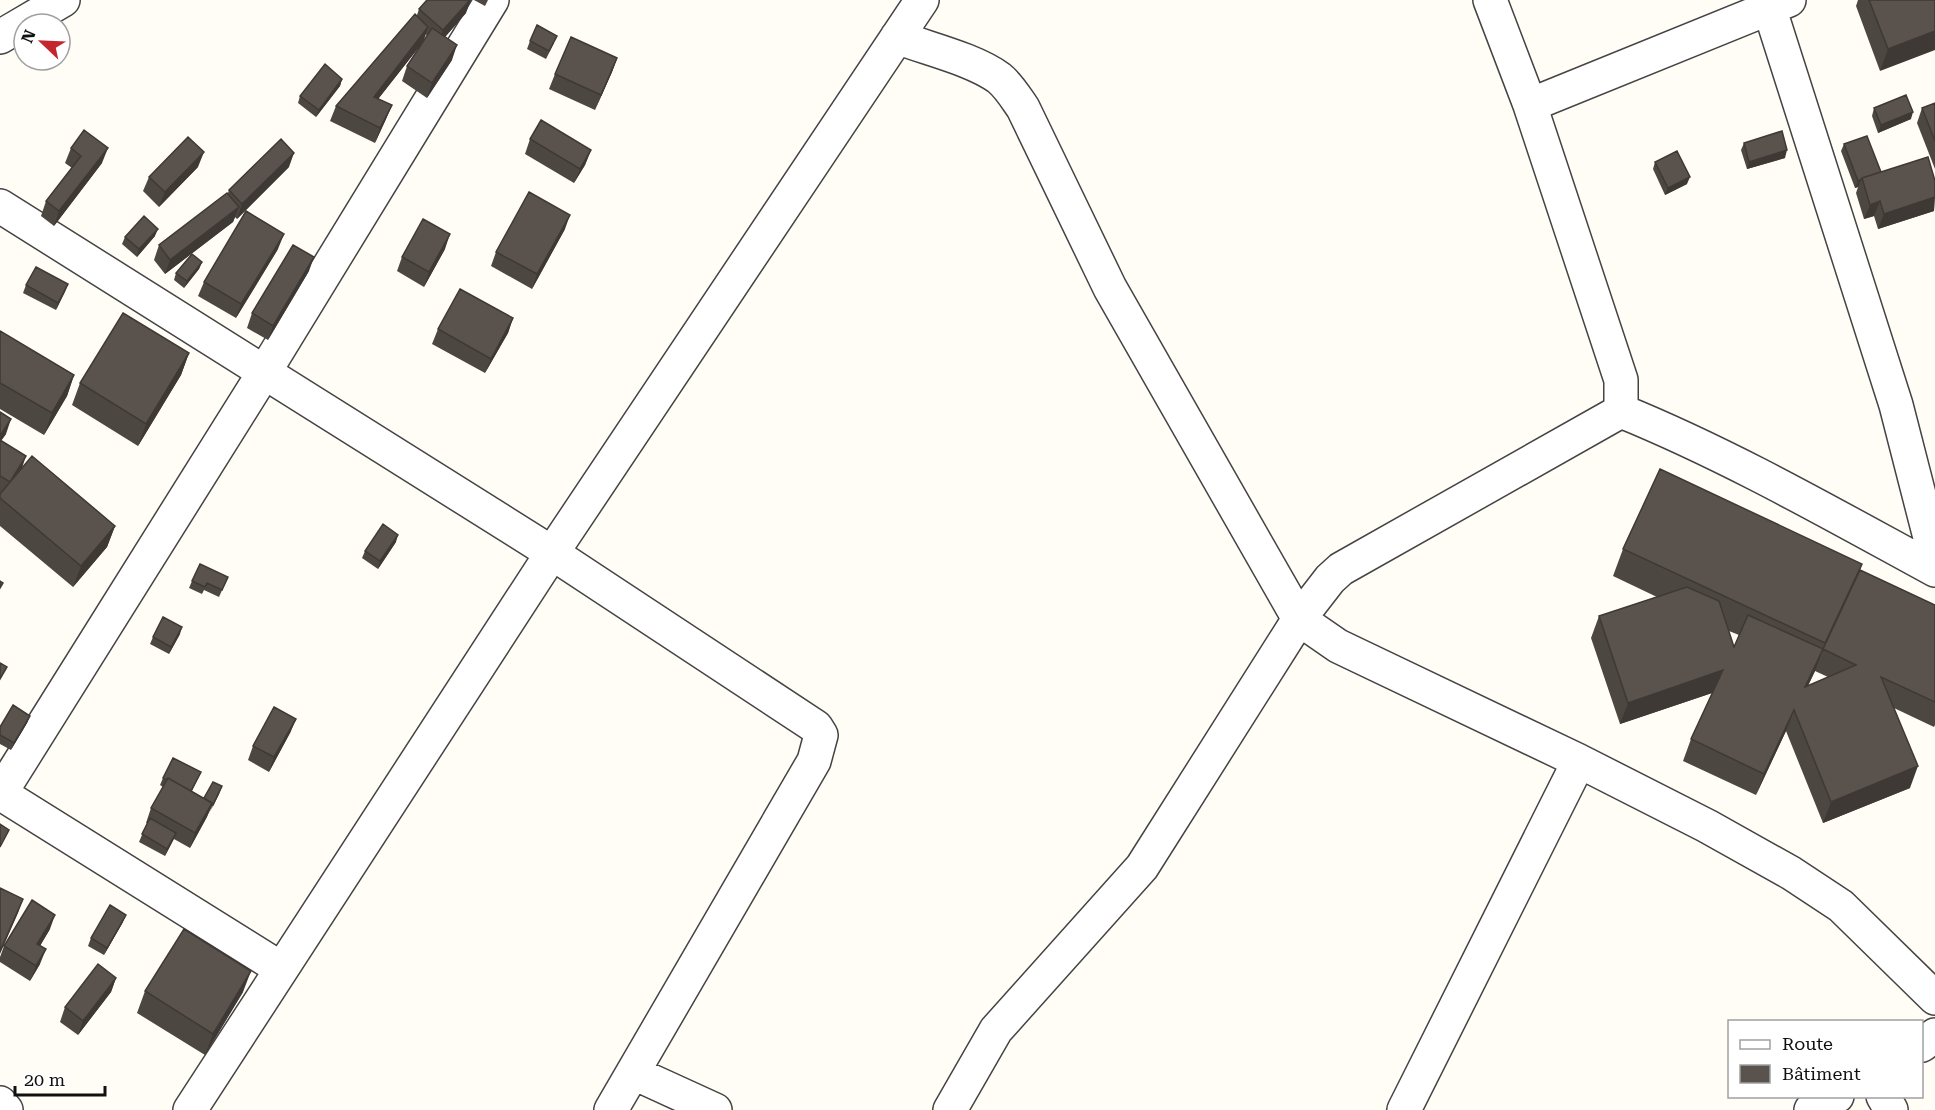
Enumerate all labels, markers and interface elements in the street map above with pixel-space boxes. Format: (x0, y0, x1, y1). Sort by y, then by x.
north arrow (12, 12, 72, 72)
text: N (17, 27, 40, 46)
legend (1728, 1020, 1923, 1098)
text: Route (1782, 1033, 1833, 1054)
scale bar (15, 1059, 105, 1097)
text: Bâtiment (1782, 1063, 1861, 1084)
text: 20 m (24, 1069, 65, 1090)

